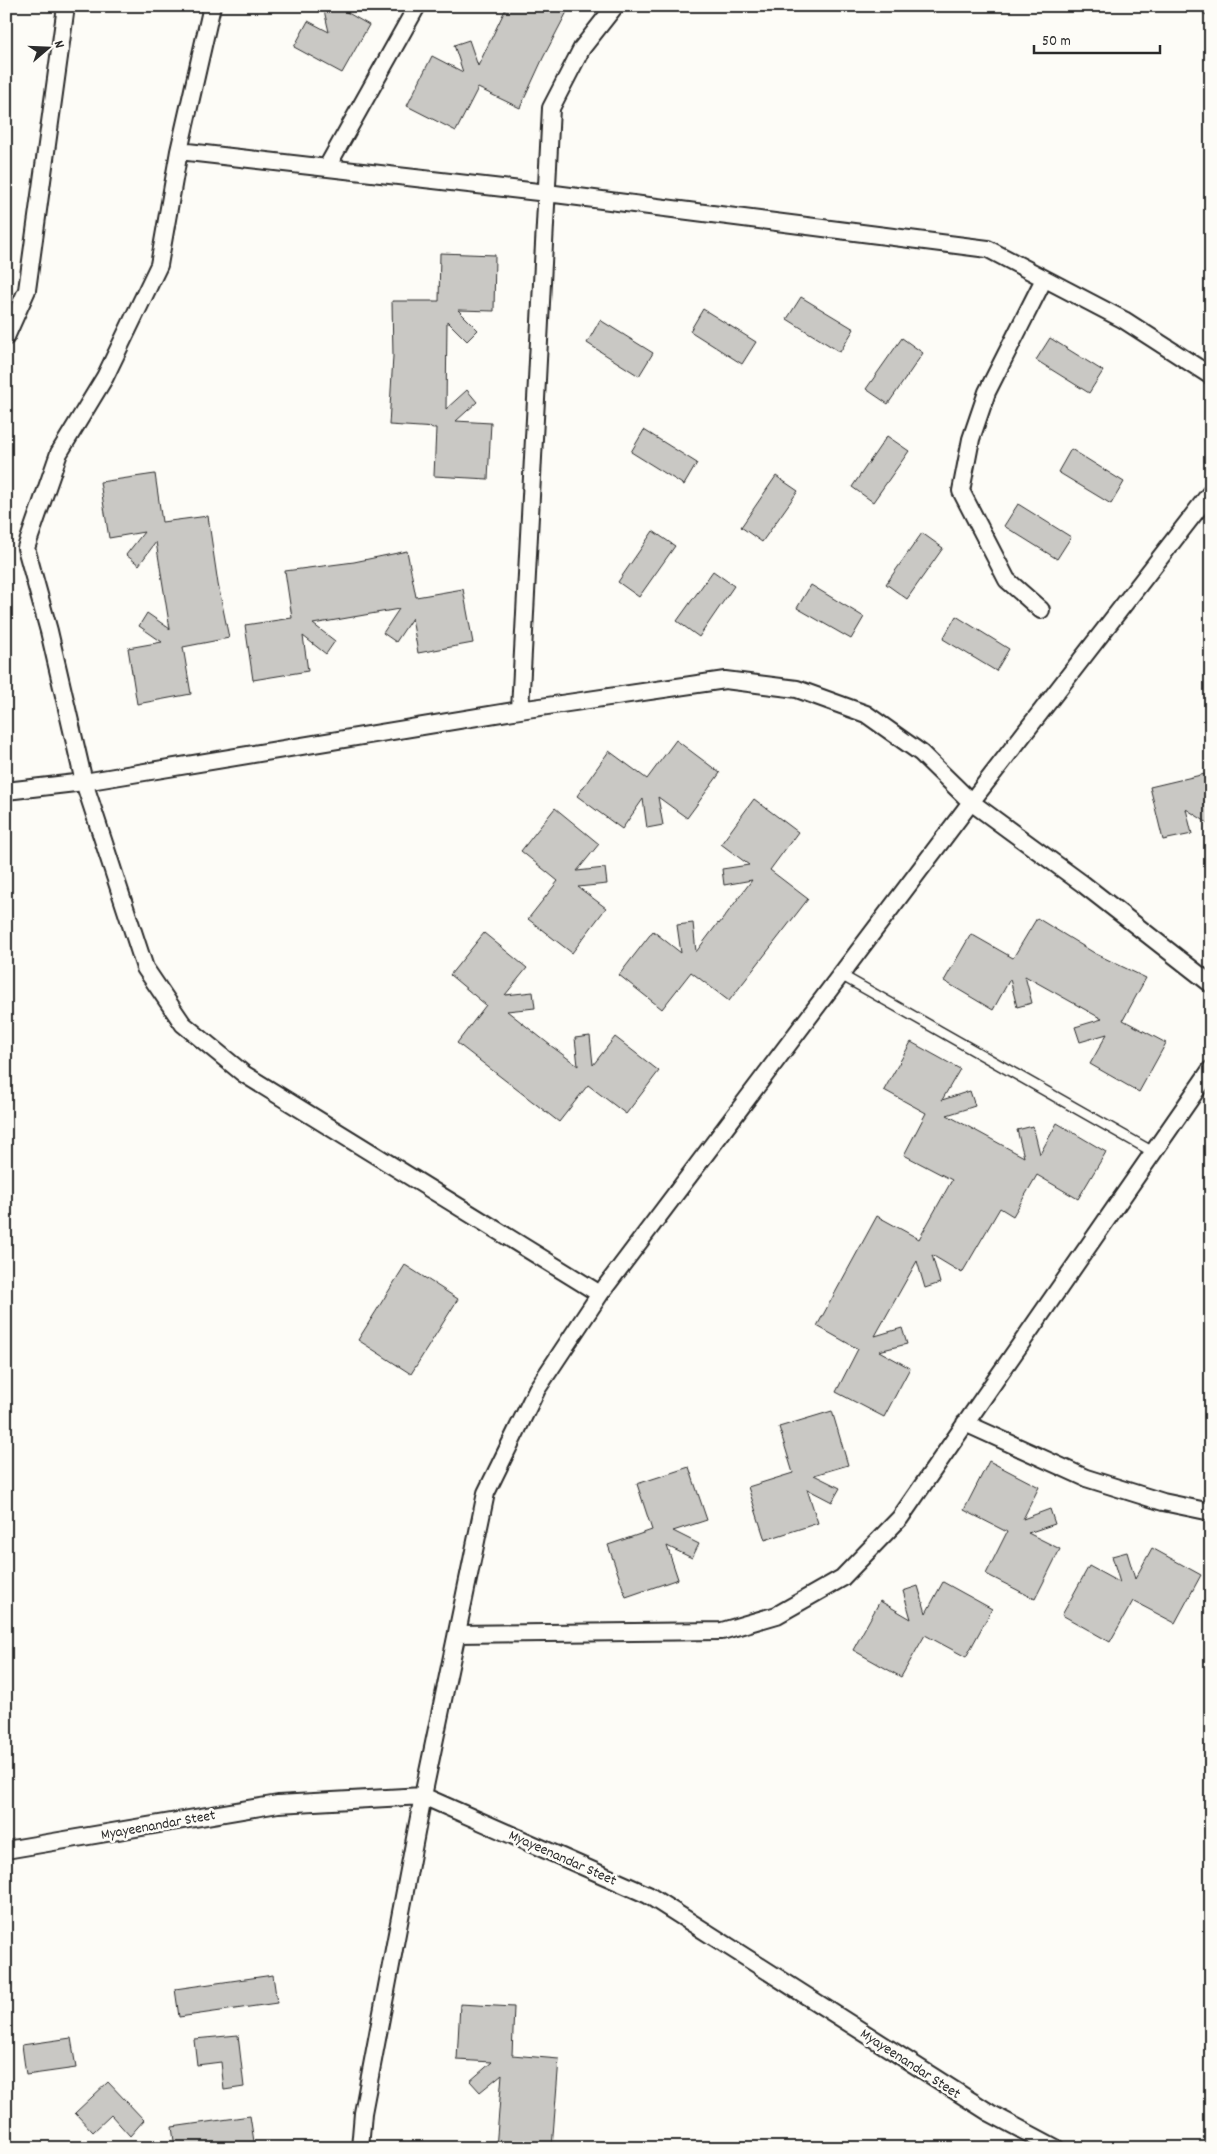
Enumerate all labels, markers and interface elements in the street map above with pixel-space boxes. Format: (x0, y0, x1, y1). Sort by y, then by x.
north arrow (22, 22, 72, 72)
scale bar (1034, 22, 1161, 54)
text: 50 m (1042, 31, 1071, 53)
text: N (48, 38, 69, 51)
street label: Myayeenandar Steet (99, 1805, 218, 1847)
street label: Myayeenandar Steet (505, 1825, 620, 1893)
street label: Myayeenandar Steet (855, 2024, 965, 2106)

